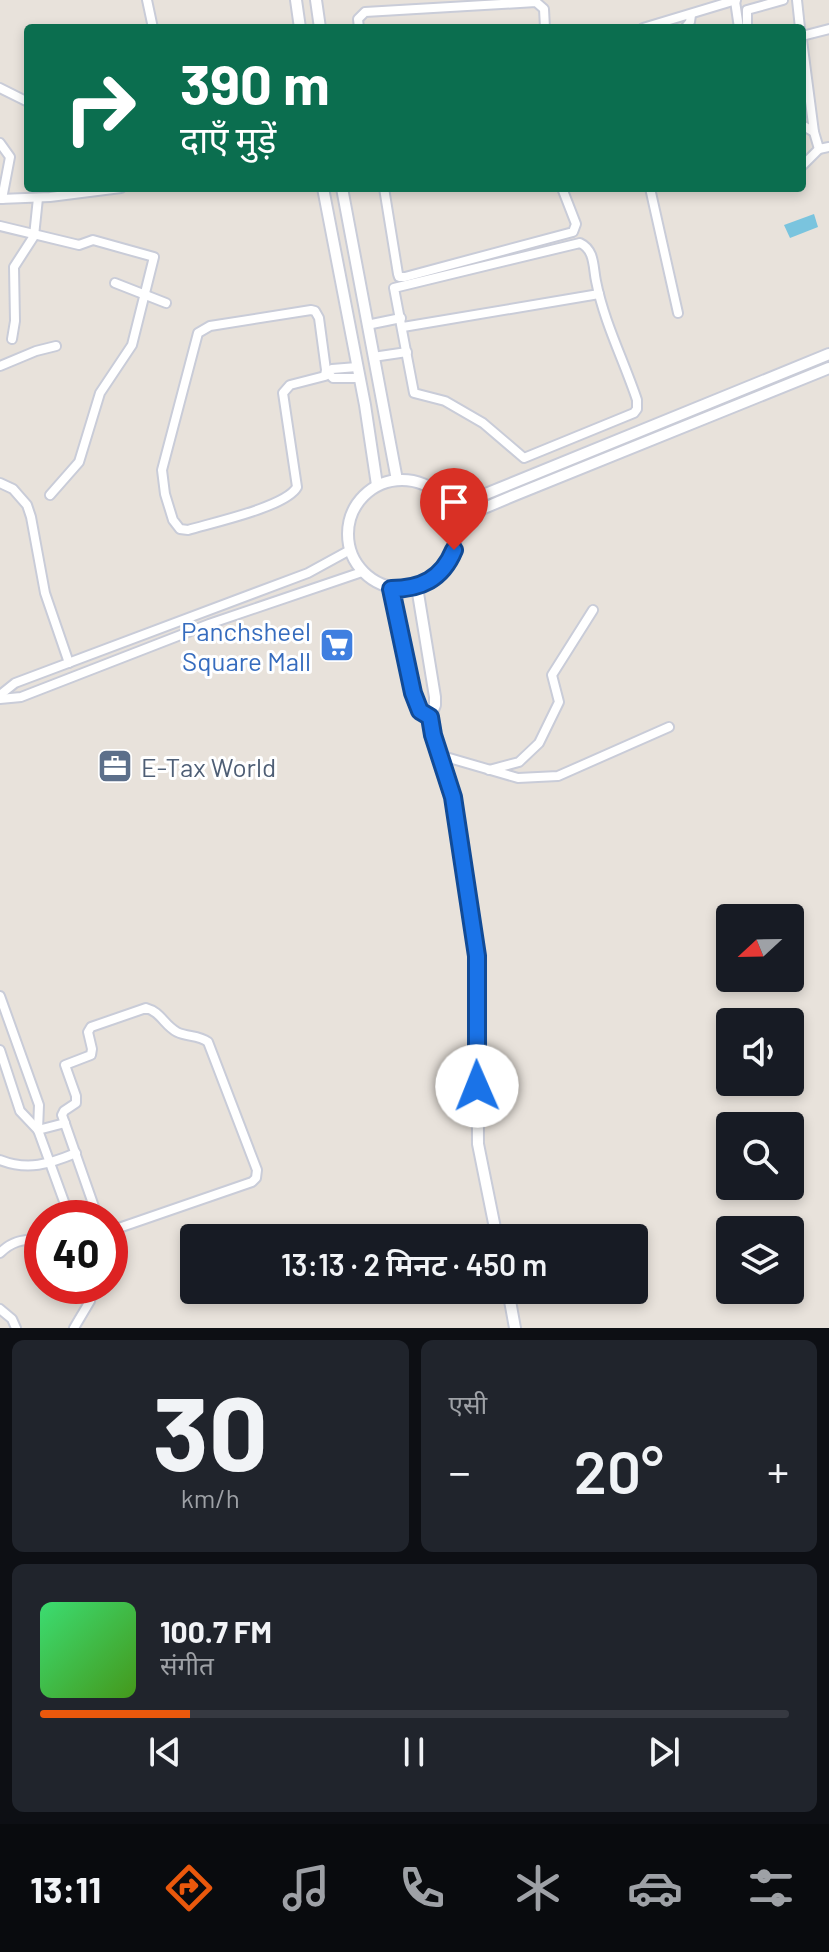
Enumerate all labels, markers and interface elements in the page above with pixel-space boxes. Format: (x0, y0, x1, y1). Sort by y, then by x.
text: 390 m (180, 49, 330, 116)
icon: right (48, 56, 152, 160)
text: दाएँ मुड़ें (180, 117, 276, 160)
pin (420, 468, 488, 550)
icon: arrive (432, 480, 476, 524)
place label: Panchsheel Square Mall (181, 615, 311, 676)
supermarket icon: Panchsheel Square Mall (318, 626, 356, 664)
office icon: E-Tax World (96, 747, 134, 785)
place label: E-Tax World (141, 751, 276, 782)
north arrow (716, 904, 804, 992)
map controls (716, 904, 804, 1304)
button: sound (716, 1008, 804, 1096)
position arrow (435, 1044, 519, 1128)
button: search (716, 1112, 804, 1200)
speed limit sign: 40 (24, 1200, 128, 1304)
button: layers (716, 1216, 804, 1304)
text: 13:13 · 2 मिनट · 450 m (281, 1246, 547, 1282)
text: 30 (153, 1367, 268, 1492)
text: एसी (449, 1388, 487, 1419)
text: 20° (574, 1434, 664, 1506)
text: − (449, 1444, 471, 1497)
text: + (767, 1444, 789, 1497)
text: km/h (181, 1482, 240, 1513)
text: 100.7 FM (160, 1613, 272, 1649)
text: संगीत (160, 1649, 214, 1680)
icon: previous (143, 1730, 187, 1774)
icon: pause (392, 1730, 436, 1774)
icon: next (642, 1730, 686, 1774)
icon: directions (161, 1860, 217, 1916)
icon: music (278, 1860, 334, 1916)
icon: phone (394, 1860, 450, 1916)
icon: climate (510, 1860, 566, 1916)
icon: car (627, 1860, 683, 1916)
icon: filters (743, 1860, 799, 1916)
text: 13:11 (30, 1867, 101, 1910)

